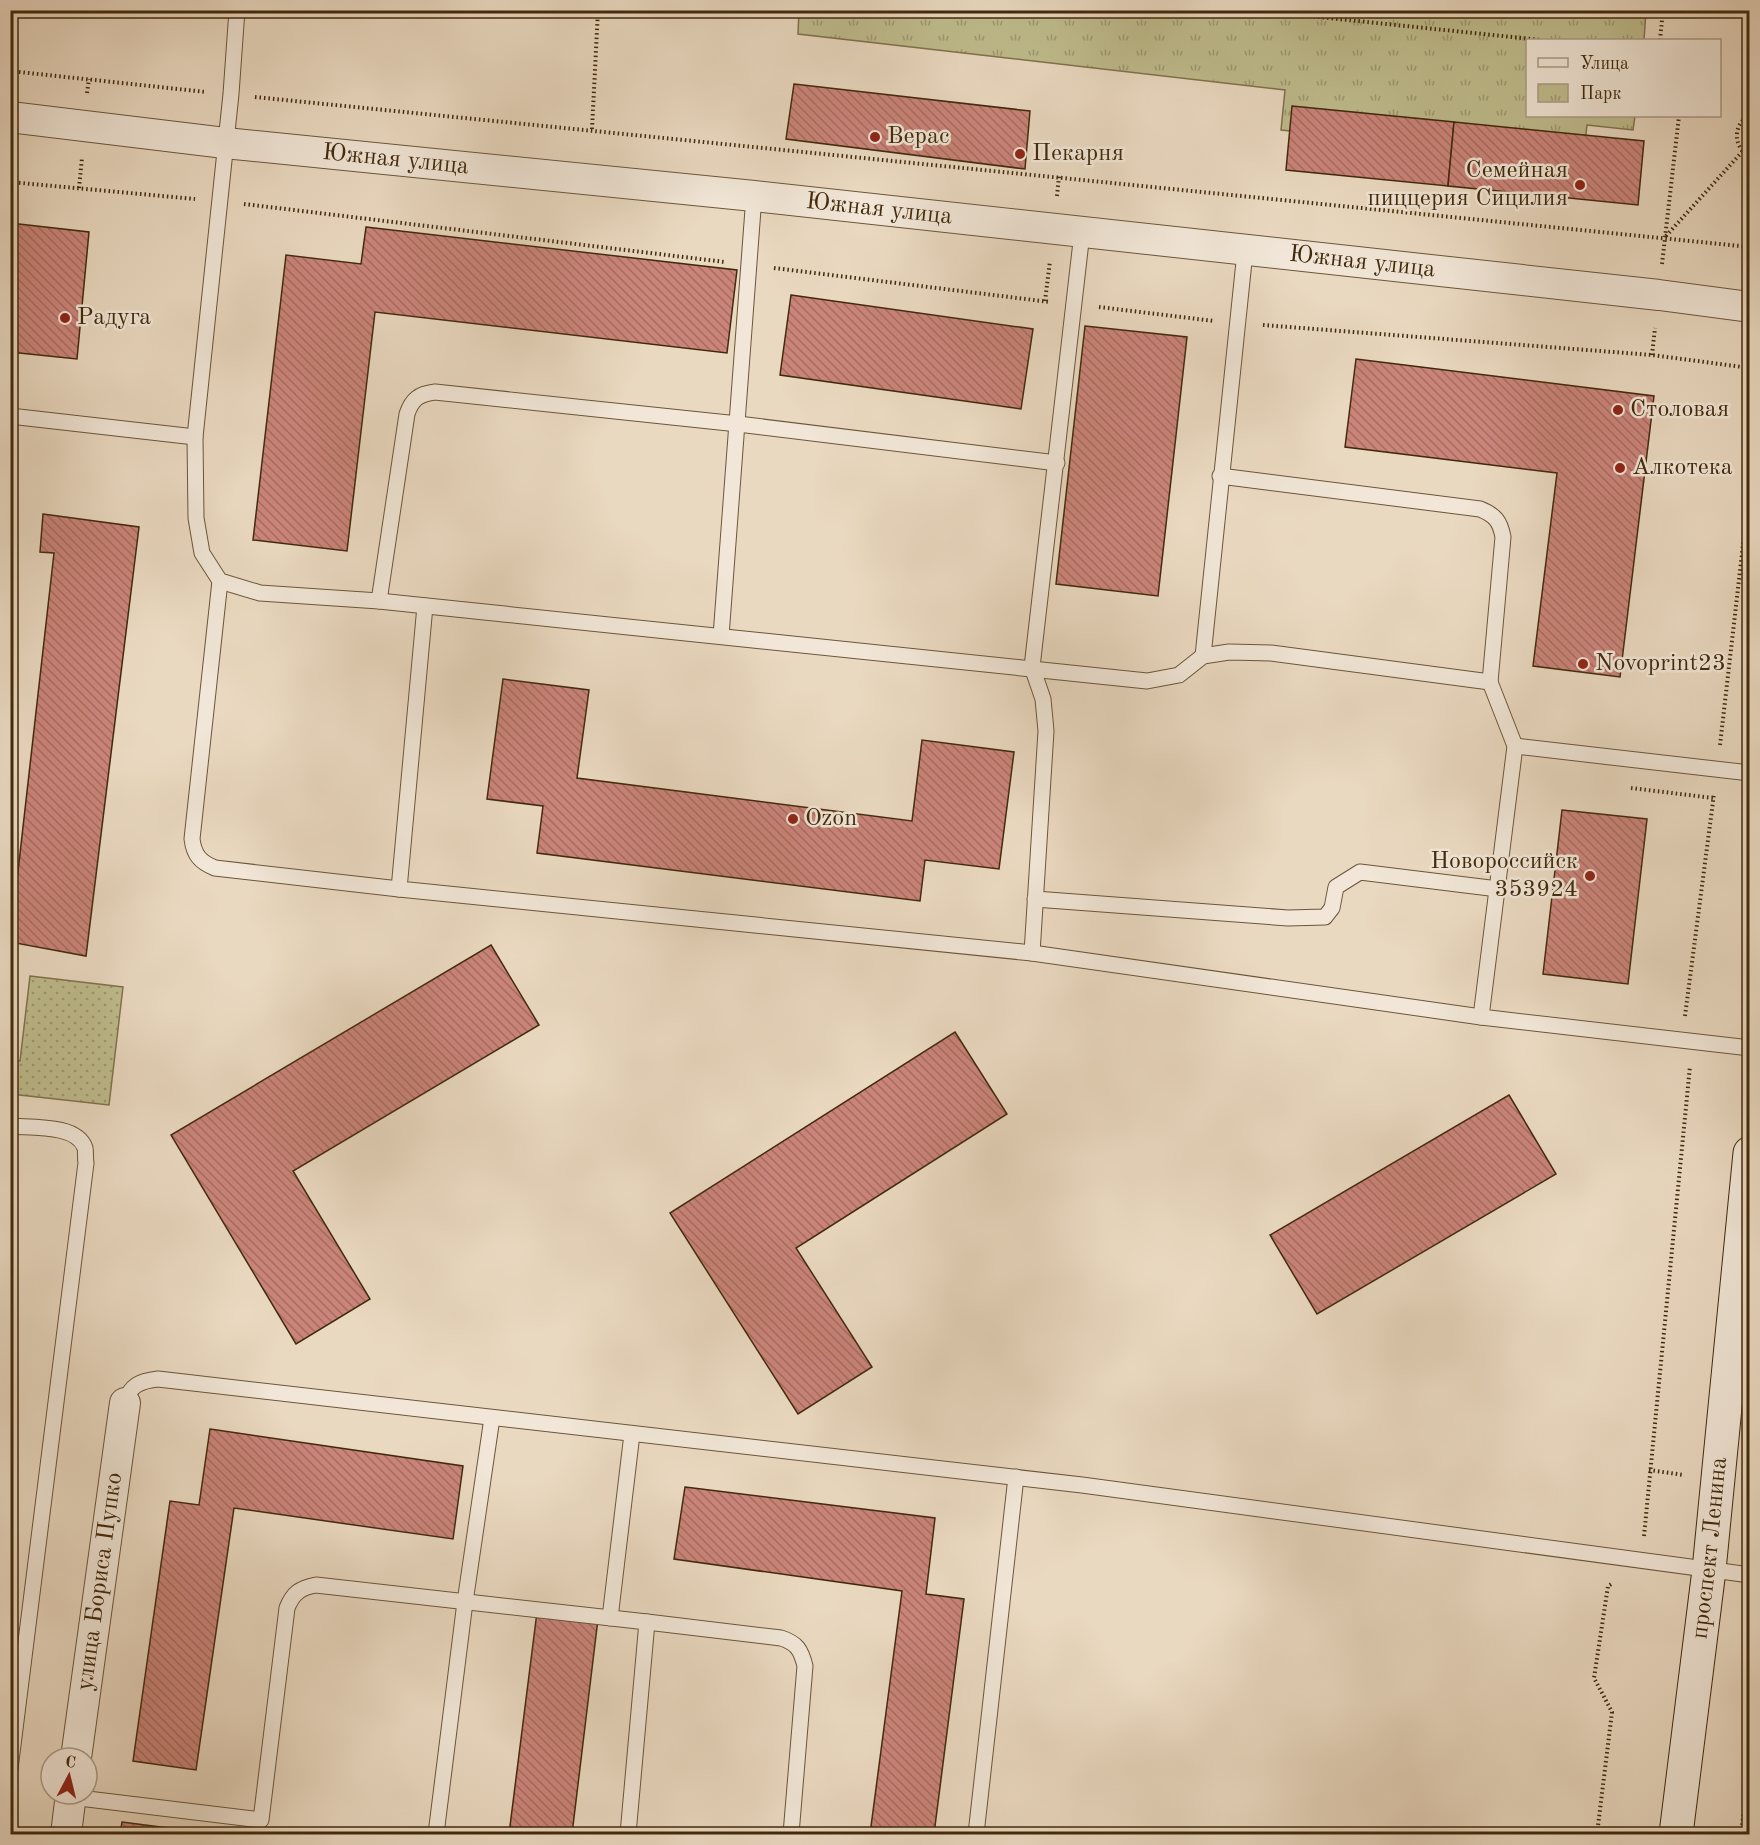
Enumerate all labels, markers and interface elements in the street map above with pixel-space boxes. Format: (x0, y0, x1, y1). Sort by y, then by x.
legend (1526, 39, 1721, 117)
text: Улица (1580, 55, 1629, 73)
text: Парк (1580, 85, 1621, 103)
place label: Верас (887, 125, 949, 149)
marker: Верас (868, 130, 882, 144)
street label: Южная улица (321, 141, 470, 179)
place label: Пекарня (1032, 142, 1124, 166)
marker: Пекарня (1013, 147, 1027, 161)
place label: Семейная пиццерия Сицилия (1368, 159, 1568, 211)
marker: Семейная пиццерия Сицилия (1573, 178, 1587, 192)
street label: Южная улица (805, 190, 954, 230)
street label: Южная улица (1288, 243, 1437, 282)
place label: Радуга (77, 306, 151, 330)
marker: Радуга (58, 311, 72, 325)
place label: Столовая (1630, 398, 1729, 422)
marker: Столовая (1611, 403, 1625, 417)
place label: Алкотека (1632, 456, 1733, 480)
marker: Алкотека (1613, 461, 1627, 475)
place label: Novoprint23 (1595, 652, 1726, 676)
marker: Novoprint23 (1576, 657, 1590, 671)
place label: Ozon (805, 807, 857, 831)
marker: Ozon (786, 812, 800, 826)
place label: Новороссийск 353924 (1430, 850, 1578, 902)
marker: Новороссийск 353924 (1583, 869, 1597, 883)
street label: проспект Ленина (1688, 1456, 1732, 1641)
street label: улица Бориса Пупко (73, 1471, 127, 1692)
north arrow (39, 1746, 99, 1806)
text: С (64, 1755, 77, 1772)

